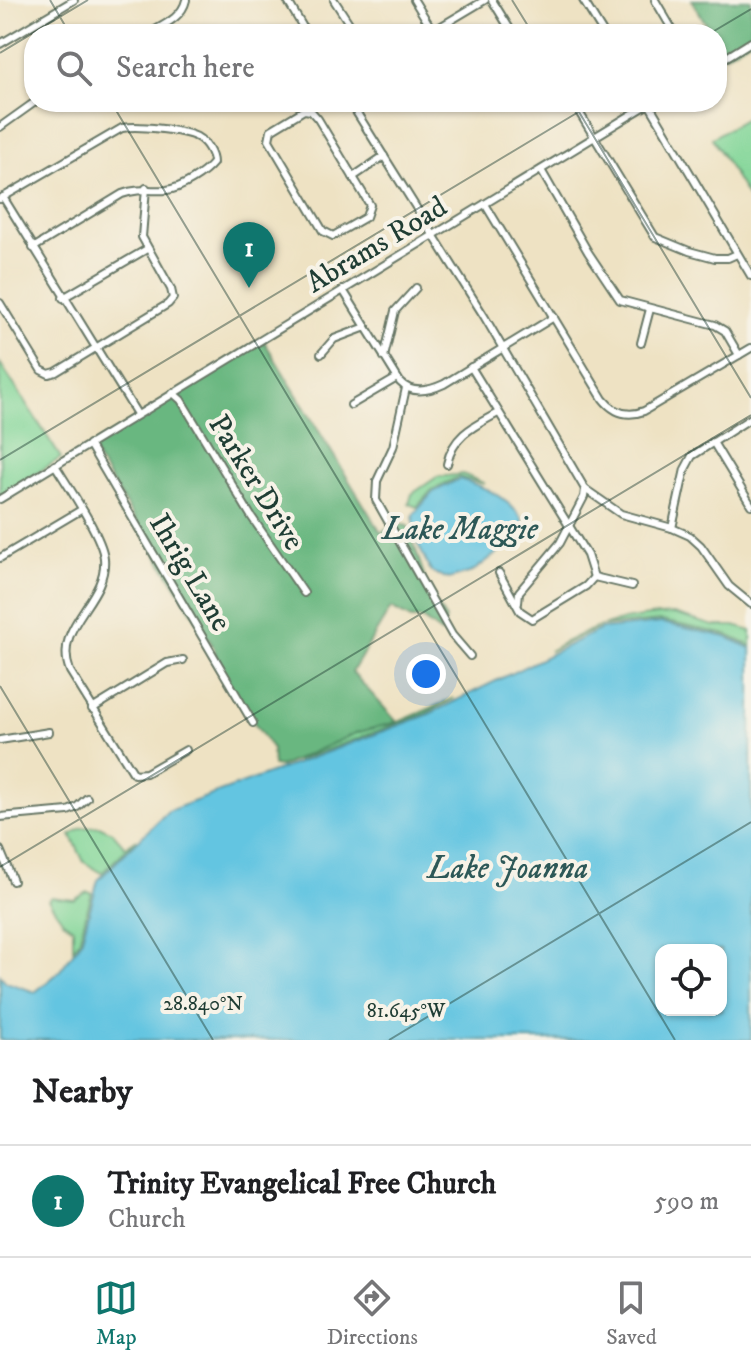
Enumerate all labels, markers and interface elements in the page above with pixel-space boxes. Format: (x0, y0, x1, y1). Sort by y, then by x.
search box (24, 24, 727, 112)
icon: search (52, 46, 96, 90)
text: Search here (116, 50, 255, 87)
street label: Abrams Road (300, 189, 454, 302)
pin: 1 (223, 222, 275, 288)
street label: Parker Drive (200, 408, 312, 557)
street label: Ihrig Lane (140, 507, 239, 638)
water label: Lake Maggie (380, 510, 539, 550)
your location (406, 654, 446, 694)
water label: Lake Joanna (426, 849, 588, 889)
map controls (655, 944, 727, 1016)
button: locate (655, 944, 727, 1016)
text: 28.840°N (163, 992, 243, 1017)
text: 81.645°W (367, 999, 446, 1024)
text: Nearby (32, 1071, 133, 1113)
text: Trinity Evangelical Free Church (108, 1166, 496, 1203)
text: 1 (53, 1185, 63, 1218)
text: 590 m (654, 1185, 719, 1218)
text: Church (108, 1203, 186, 1236)
tab: Map (94, 1276, 138, 1351)
tab: Directions (327, 1276, 418, 1351)
tab: Saved (606, 1276, 657, 1351)

